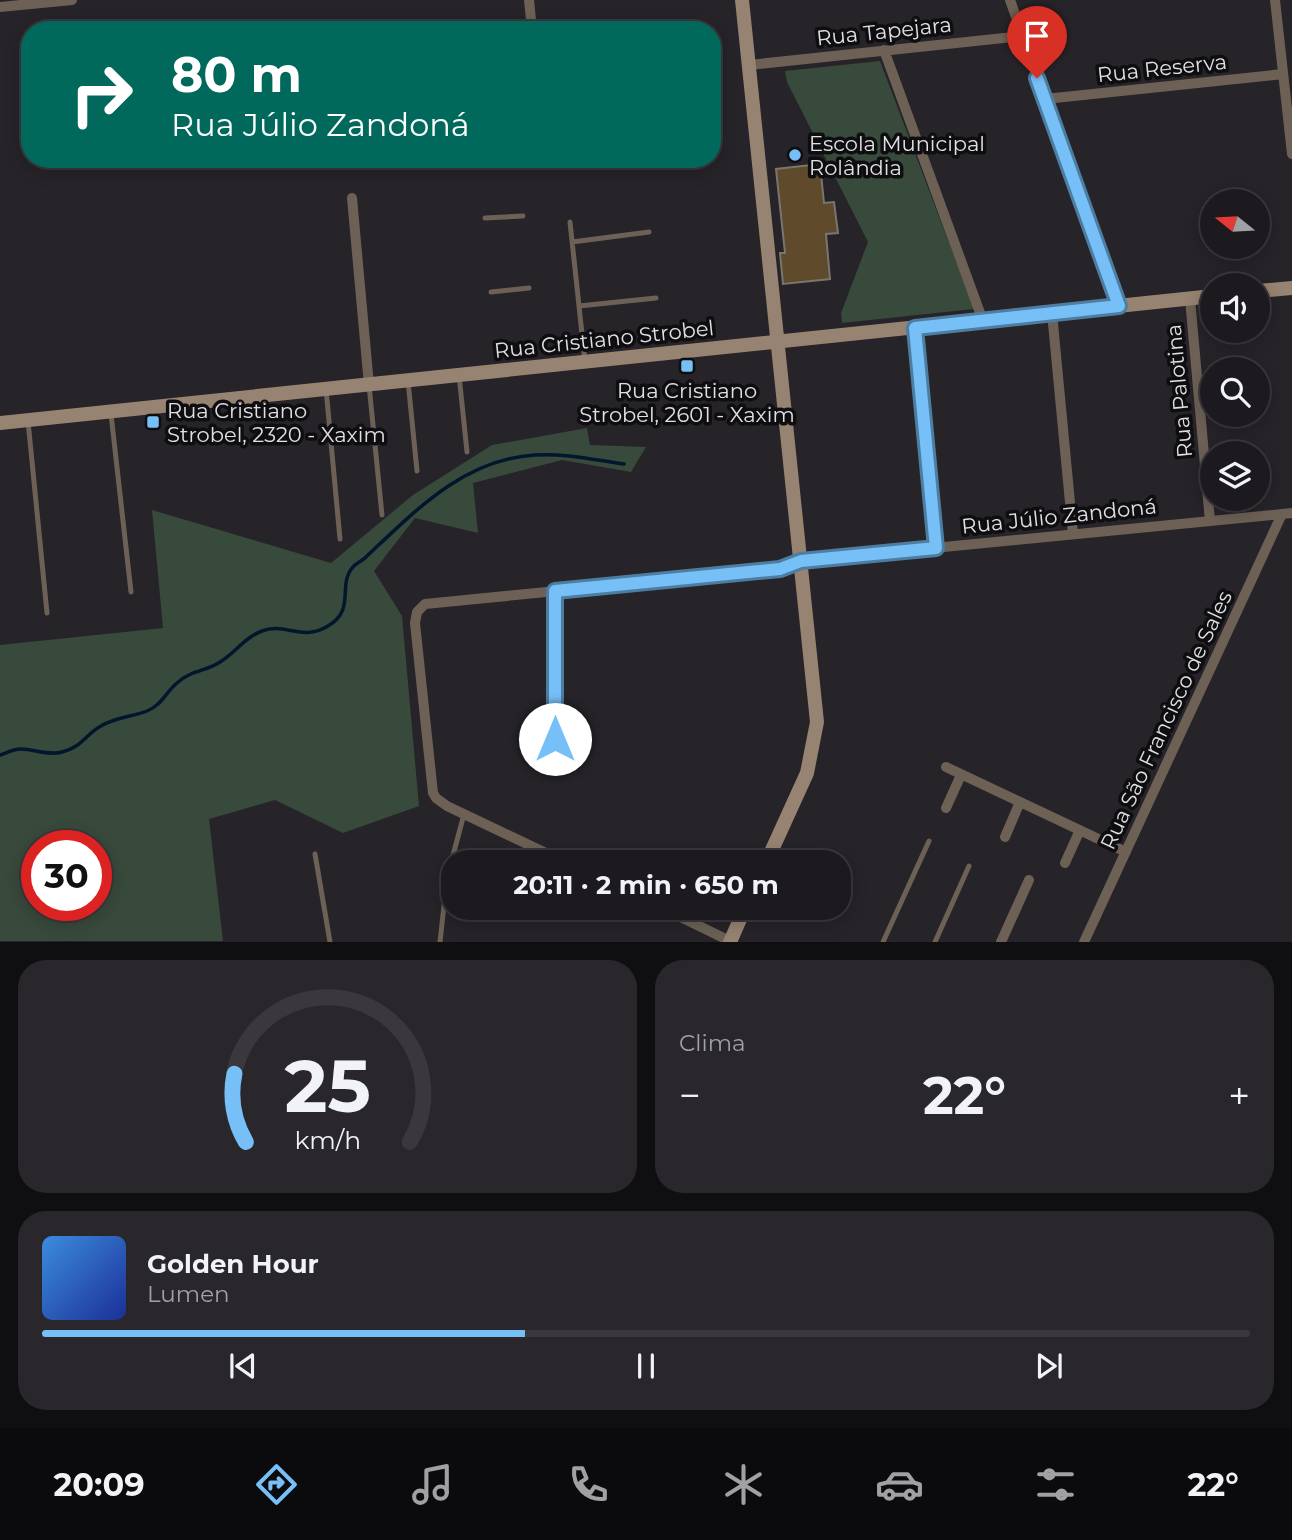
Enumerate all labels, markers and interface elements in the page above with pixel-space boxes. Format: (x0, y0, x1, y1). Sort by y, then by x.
pin (1007, 6, 1067, 78)
street label: Rua Tapejara (815, 11, 953, 51)
icon: arrive (1018, 17, 1056, 55)
text: 80 m (171, 45, 302, 104)
icon: right (56, 49, 147, 140)
street label: Rua Reserva (1096, 49, 1228, 87)
text: Rua Júlio Zandoná (171, 105, 470, 144)
place label: Escola Municipal Rolândia (809, 131, 985, 180)
marker: Escola Municipal Rolândia (787, 147, 803, 163)
north arrow (1200, 189, 1270, 259)
map controls (1200, 189, 1270, 511)
button: sound (1200, 273, 1270, 343)
street label: Rua Cristiano Strobel (493, 315, 715, 363)
street label: Rua Palotina (1161, 323, 1197, 459)
button: search (1200, 357, 1270, 427)
marker: Rua Cristiano Strobel, 2601 - Xaxim (679, 358, 695, 374)
place label: Rua Cristiano Strobel, 2601 - Xaxim (579, 378, 795, 427)
place label: Rua Cristiano Strobel, 2320 - Xaxim (167, 398, 386, 447)
marker: Rua Cristiano Strobel, 2320 - Xaxim (145, 414, 161, 430)
button: layers (1200, 441, 1270, 511)
street label: Rua Júlio Zandoná (960, 493, 1158, 539)
street label: Rua São Francisco de Sales (1095, 587, 1237, 853)
position arrow (518, 702, 592, 776)
speed limit sign: 30 (21, 830, 112, 921)
text: 20:11 · 2 min · 650 m (513, 869, 779, 901)
text: Clima (679, 1029, 746, 1057)
text: 25 (284, 1043, 371, 1131)
text: 22° (923, 1064, 1006, 1127)
text: − (679, 1072, 701, 1119)
text: + (1228, 1072, 1250, 1119)
text: km/h (294, 1125, 361, 1155)
text: Golden Hour (147, 1248, 319, 1280)
text: Lumen (147, 1280, 230, 1308)
icon: previous (224, 1347, 262, 1385)
icon: pause (627, 1347, 665, 1385)
icon: next (1030, 1347, 1068, 1385)
icon: directions (252, 1460, 301, 1509)
icon: music (408, 1460, 457, 1509)
icon: phone (564, 1460, 613, 1509)
icon: climate (719, 1460, 768, 1509)
icon: car (875, 1460, 924, 1509)
icon: filters (1031, 1460, 1080, 1509)
text: 20:09 (53, 1465, 145, 1504)
text: 22° (1187, 1465, 1239, 1504)

